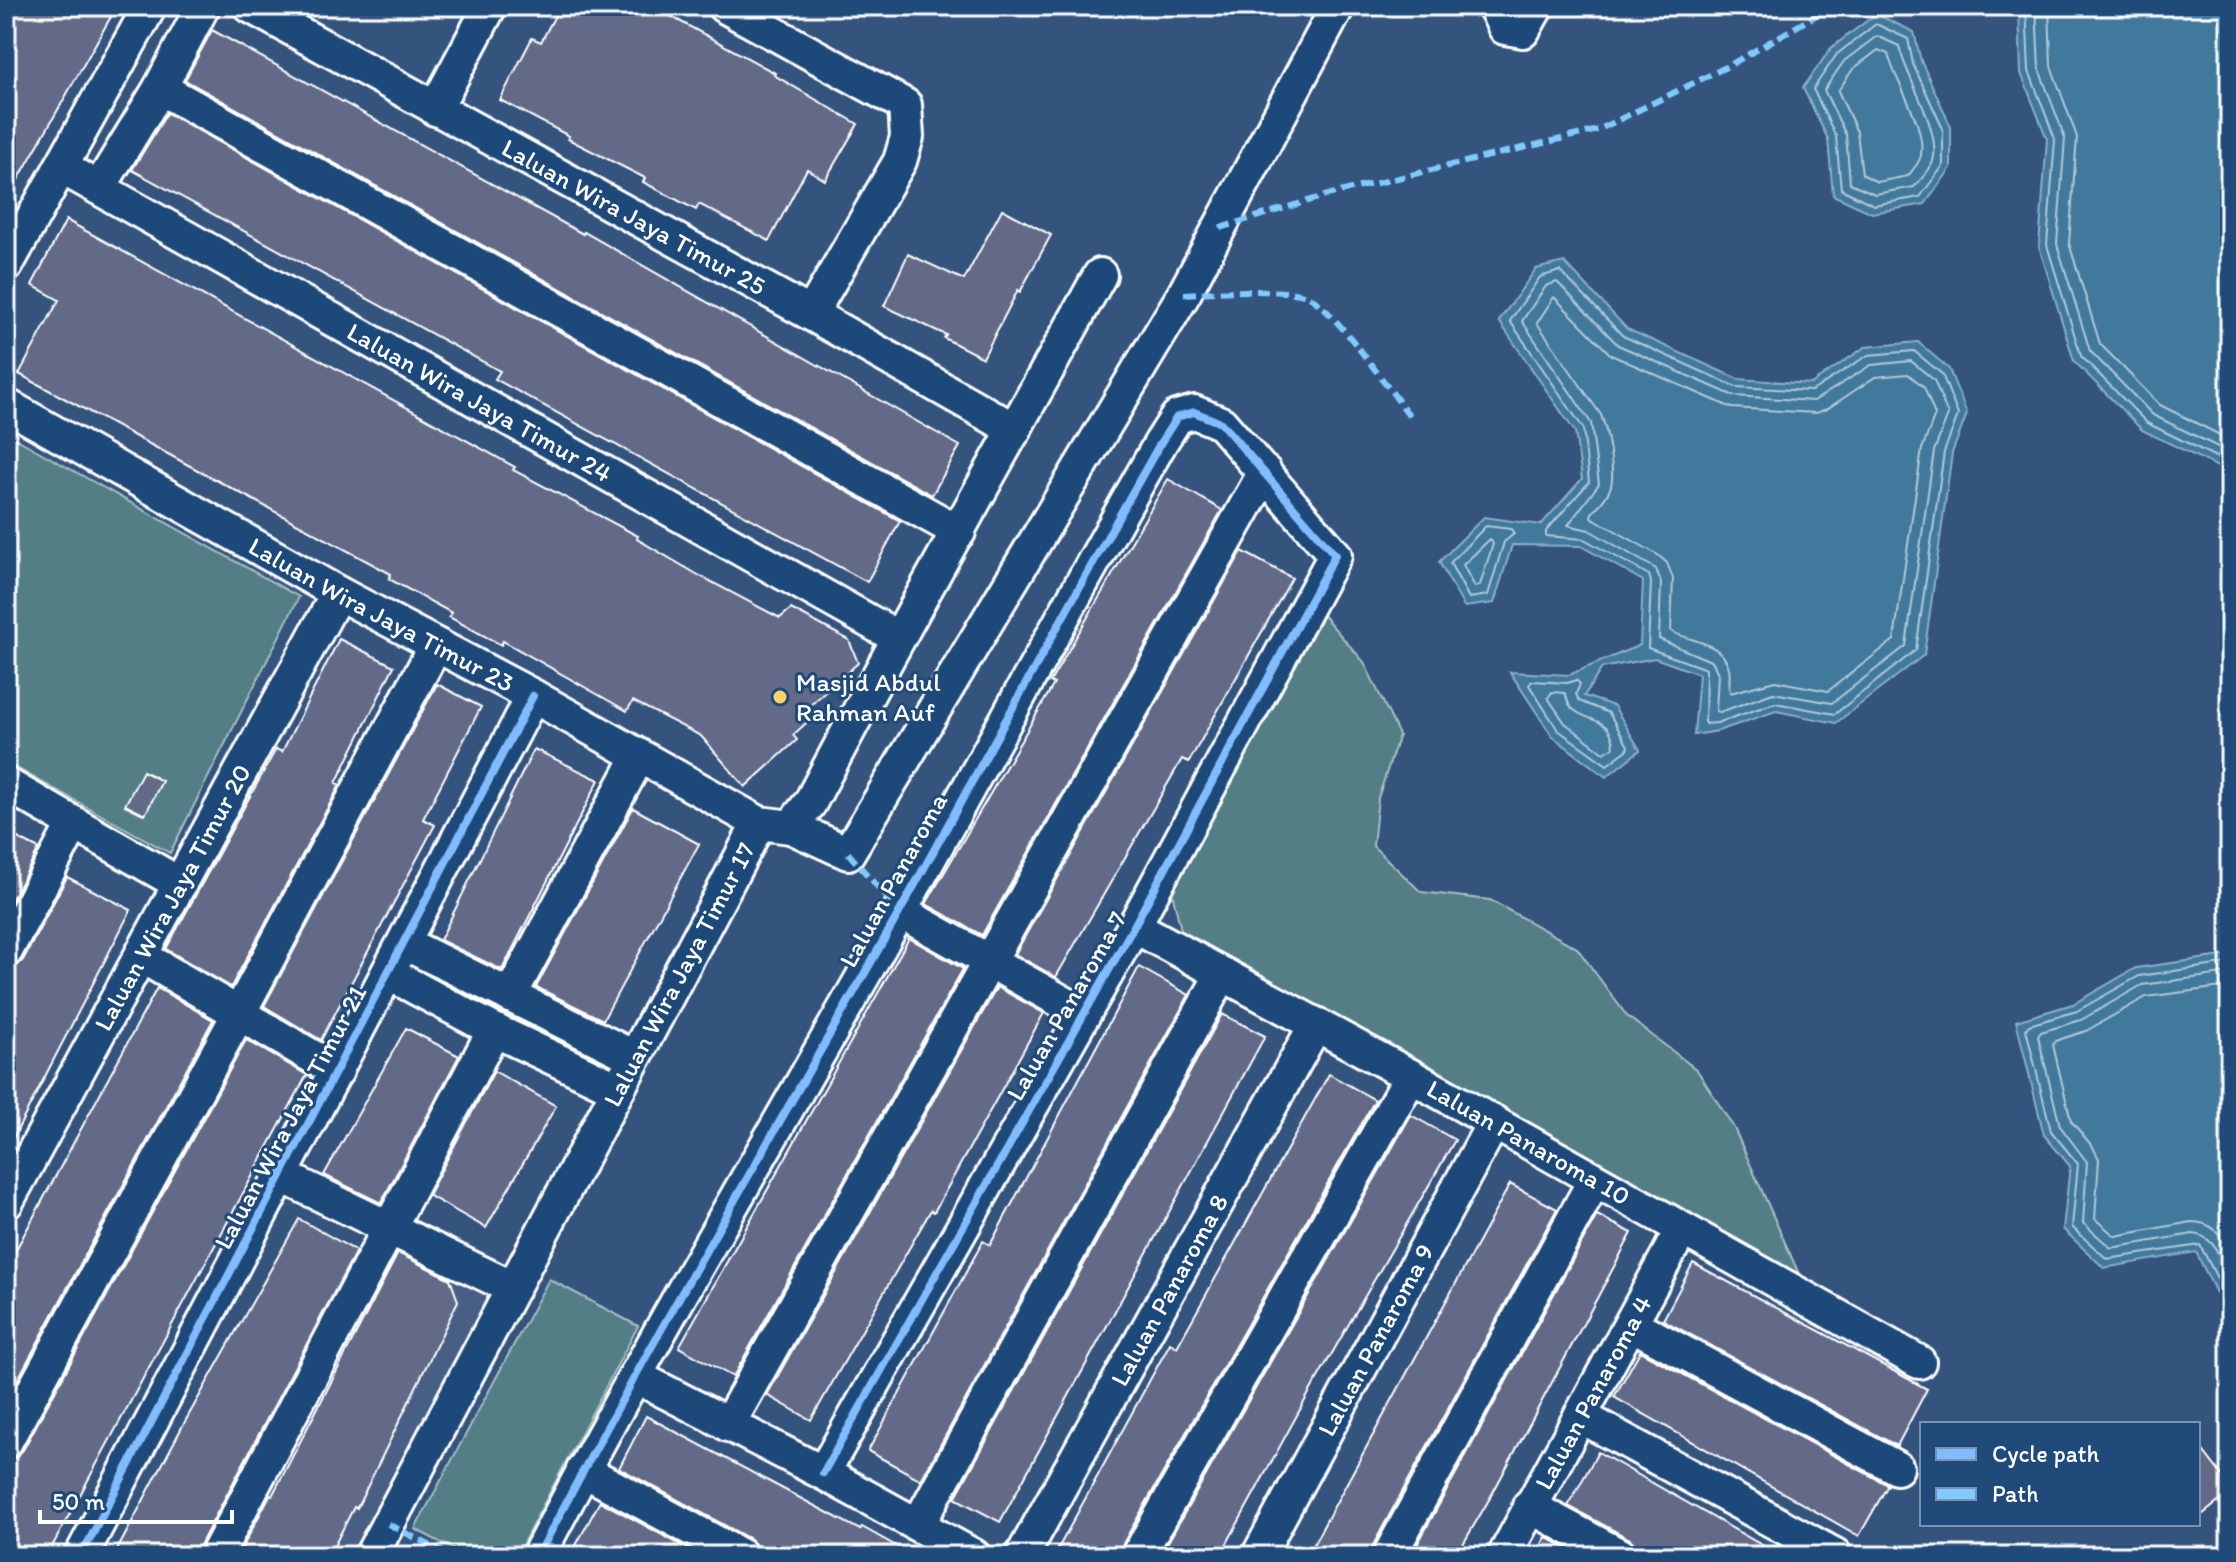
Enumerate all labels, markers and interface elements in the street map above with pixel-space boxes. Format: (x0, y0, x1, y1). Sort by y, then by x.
street label: Laluan Wira Jaya Timur 25 (496, 131, 772, 302)
street label: Laluan Wira Jaya Timur 24 (341, 315, 618, 489)
street label: Laluan Wira Jaya Timur 23 (243, 530, 520, 699)
place label: Masjid Abdul Rahman Auf (796, 666, 941, 728)
marker: Masjid Abdul Rahman Auf (771, 688, 789, 706)
street label: Laluan Wira Jaya Timur 20 (87, 758, 258, 1036)
street label: Laluan Panaroma (832, 787, 954, 973)
street label: Laluan Wira Jaya Timur 17 (596, 837, 762, 1112)
street label: Laluan Panaroma 7 (999, 906, 1133, 1106)
street label: Laluan Wira Jaya Timur 21 (207, 979, 373, 1255)
street label: Laluan Panaroma 10 (1421, 1072, 1636, 1212)
street label: Laluan Panaroma 8 (1103, 1188, 1235, 1392)
street label: Laluan Panaroma 9 (1310, 1238, 1441, 1442)
street label: Laluan Panaroma 4 (1527, 1290, 1659, 1495)
legend (1920, 1422, 2200, 1526)
text: Cycle path (1992, 1439, 2099, 1468)
scale bar (40, 1474, 232, 1524)
text: Path (1992, 1479, 2039, 1508)
text: 50 m (52, 1487, 105, 1516)

